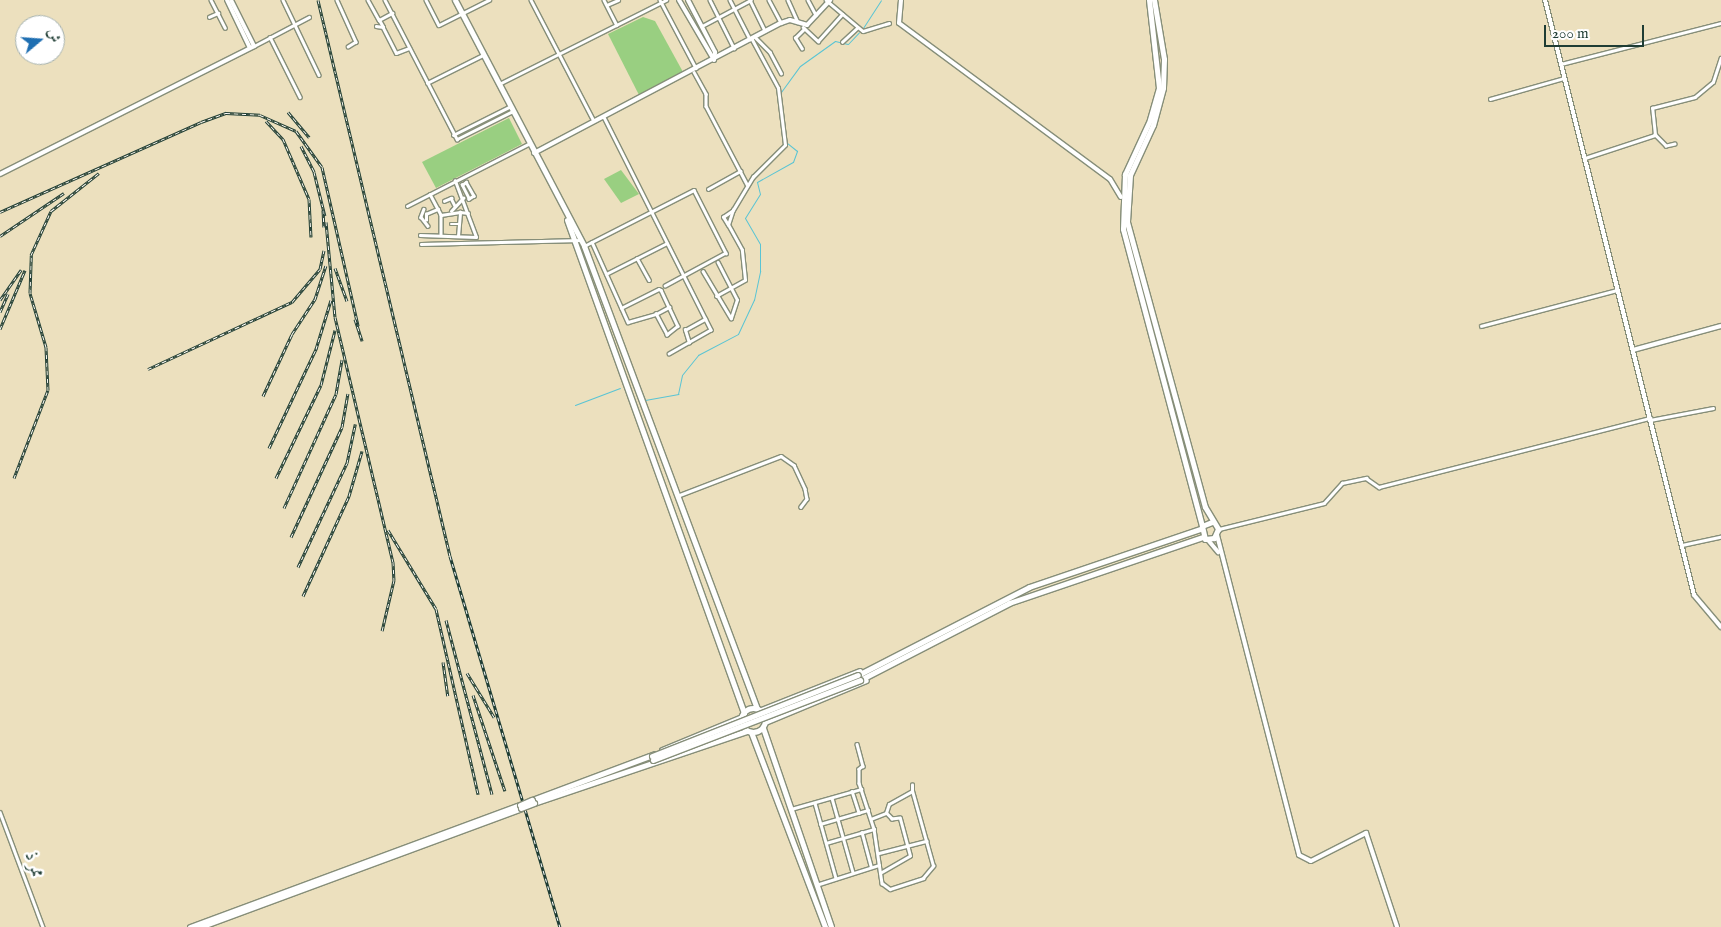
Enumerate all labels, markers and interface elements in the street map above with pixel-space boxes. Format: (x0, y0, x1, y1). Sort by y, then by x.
north arrow (15, 15, 65, 65)
scale bar (1546, 15, 1646, 47)
text: 200 m (1552, 24, 1589, 43)
text: ش (43, 26, 64, 45)
street label: ممر ذ (18, 849, 48, 881)

